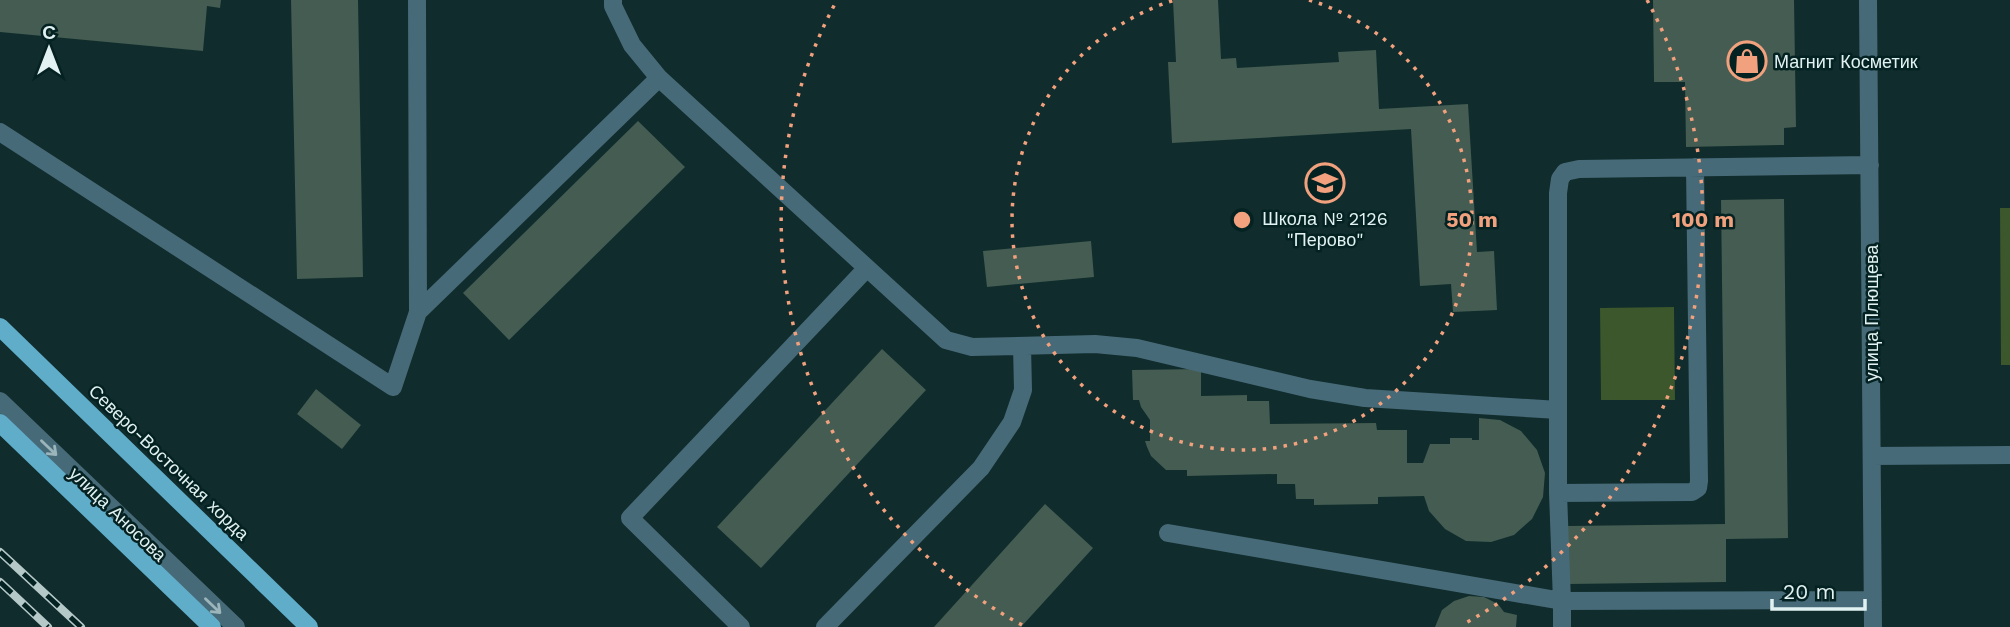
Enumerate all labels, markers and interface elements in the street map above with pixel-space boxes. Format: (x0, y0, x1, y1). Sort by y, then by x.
north arrow (14, 14, 84, 84)
text: С (42, 21, 56, 44)
shop icon: Магнит Косметик (1726, 40, 1768, 82)
place label: Магнит Косметик (1774, 51, 1918, 72)
school or university icon: Школа № 2126 "Перово" (1304, 162, 1346, 204)
text: 50 m (1446, 207, 1498, 232)
text: 100 m (1672, 207, 1734, 232)
centre of rings (1230, 208, 1254, 232)
place label: Школа № 2126 "Перово" (1262, 208, 1388, 250)
street label: улица Плющева (1861, 244, 1882, 381)
street label: Северо-Восточная хорда (85, 380, 254, 545)
one-way arrow (40, 440, 57, 457)
street label: улица Аносова (65, 463, 171, 566)
scale bar (1772, 568, 1865, 612)
text: 20 m (1783, 579, 1835, 604)
one-way arrow (204, 597, 221, 614)

